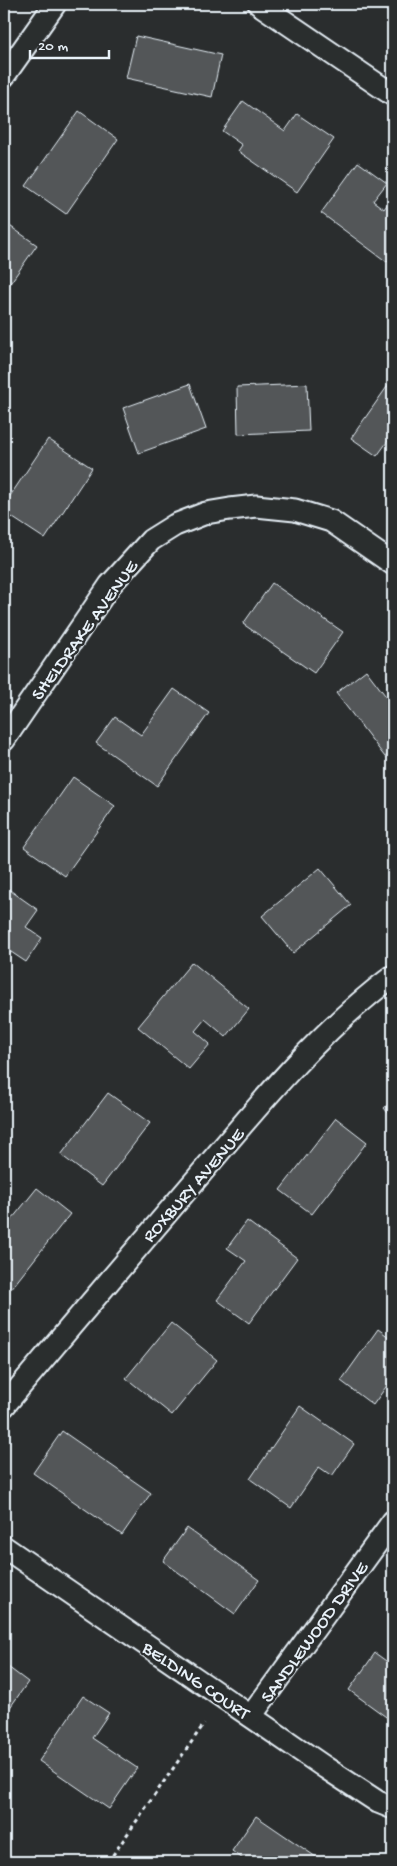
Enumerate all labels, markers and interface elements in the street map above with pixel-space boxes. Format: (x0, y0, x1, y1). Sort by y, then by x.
scale bar (30, 28, 109, 60)
text: 20 m (38, 38, 68, 56)
street label: SHELDRAKE AVENUE (27, 556, 145, 706)
street label: ROXBURY AVENUE (139, 1123, 251, 1248)
street label: SANDLEWOOD DRIVE (257, 1557, 375, 1708)
street label: BELDING COURT (136, 1637, 254, 1727)

